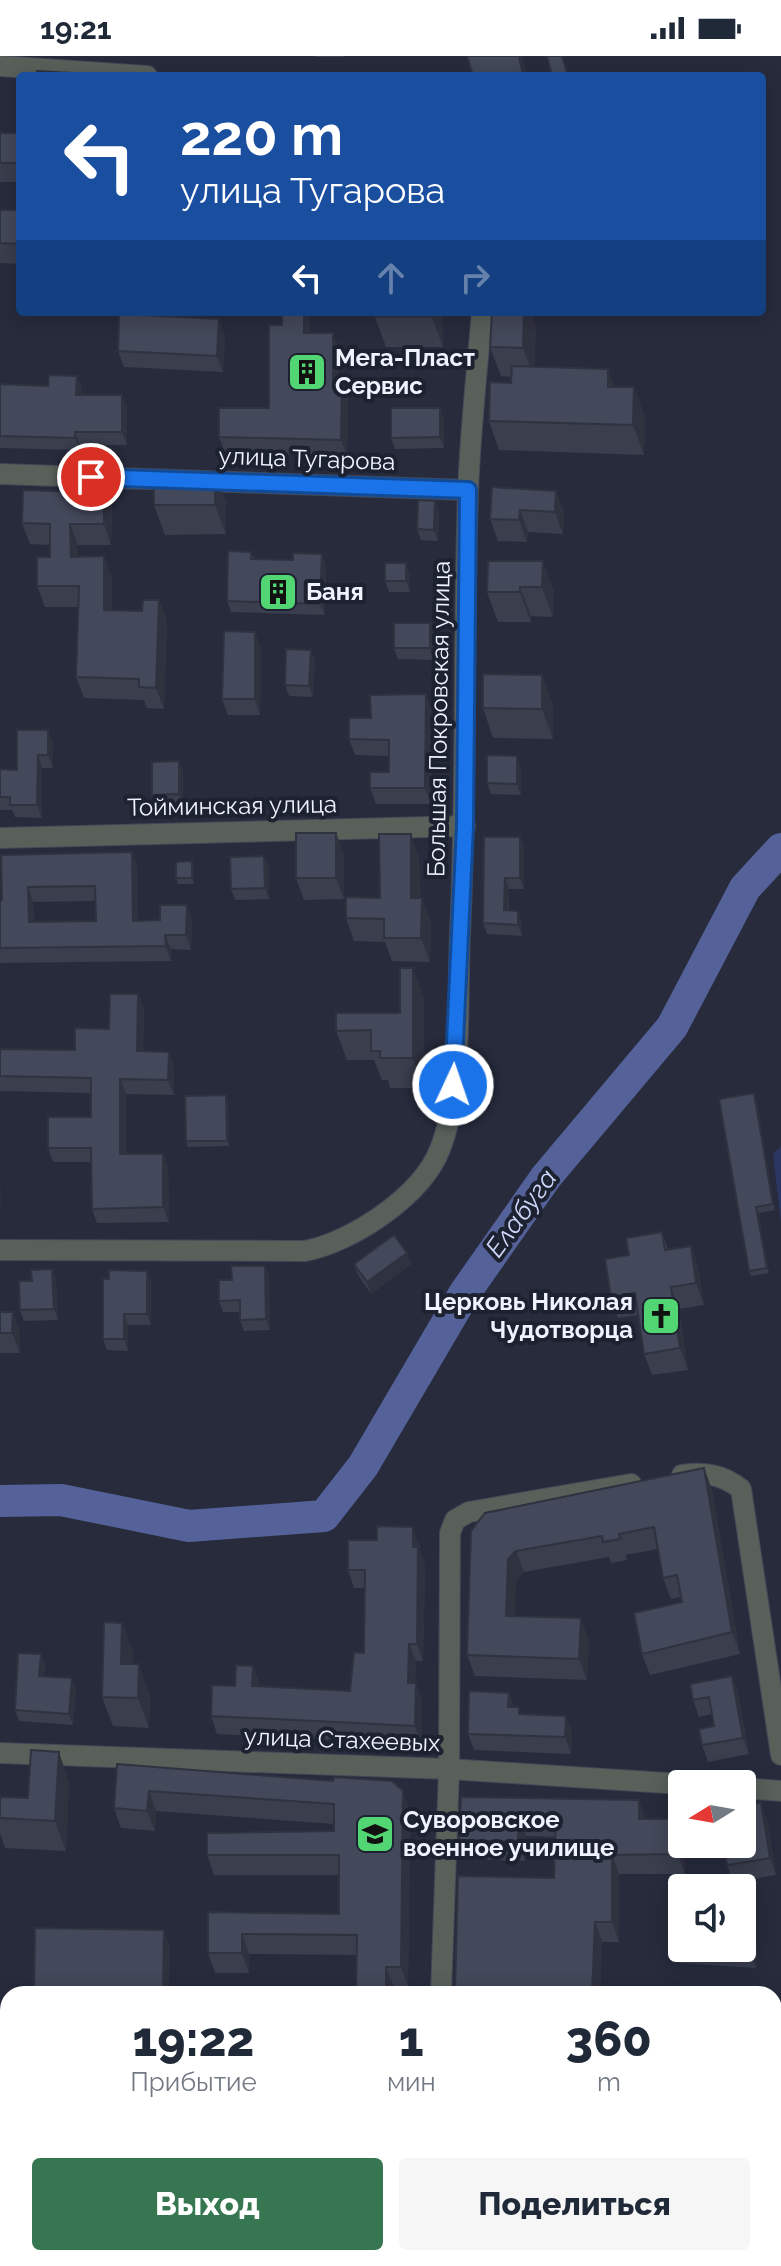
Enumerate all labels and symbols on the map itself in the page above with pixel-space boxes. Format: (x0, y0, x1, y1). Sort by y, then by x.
place label: Мега-Пласт Сервис (335, 343, 475, 400)
building icon: Мега-Пласт Сервис (286, 351, 328, 393)
street label: улица Тугарова (218, 441, 396, 476)
pin (57, 443, 125, 511)
street label: Большая Покровская улица (421, 561, 456, 877)
building icon: Баня (257, 571, 299, 613)
place label: Баня (306, 577, 364, 606)
street label: Тойминская улица (127, 789, 337, 822)
position arrow (411, 1043, 495, 1127)
water label: Елабуга (479, 1164, 563, 1262)
place label: Церковь Николая Чудотворца (424, 1287, 633, 1344)
church icon: Церковь Николая Чудотворца (640, 1295, 682, 1337)
street label: улица Стахеевых (243, 1722, 441, 1757)
north arrow (668, 1770, 756, 1858)
place label: Суворовское военное училище (403, 1805, 614, 1862)
school or university icon: Суворовское военное училище (354, 1813, 396, 1855)

